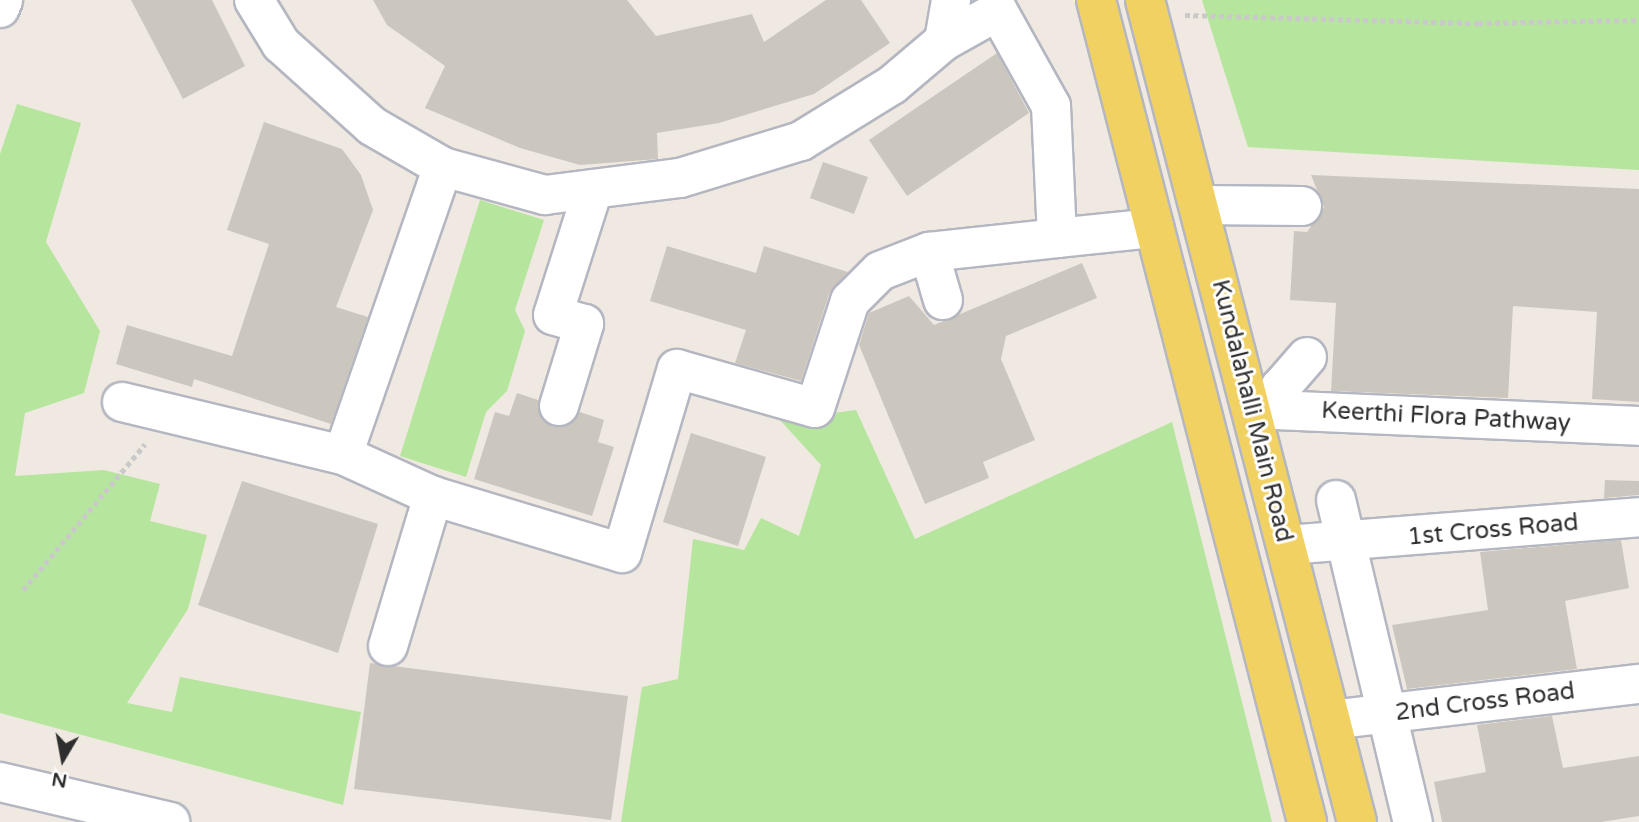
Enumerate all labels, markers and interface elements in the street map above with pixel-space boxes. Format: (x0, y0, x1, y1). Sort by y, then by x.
street label: Kundalahalli Main Road (1205, 277, 1299, 545)
street label: Keerthi Flora Pathway (1321, 396, 1571, 438)
street label: 1st Cross Road (1406, 508, 1580, 552)
street label: 2nd Cross Road (1394, 677, 1576, 727)
north arrow (28, 724, 98, 794)
text: N (50, 768, 69, 792)

